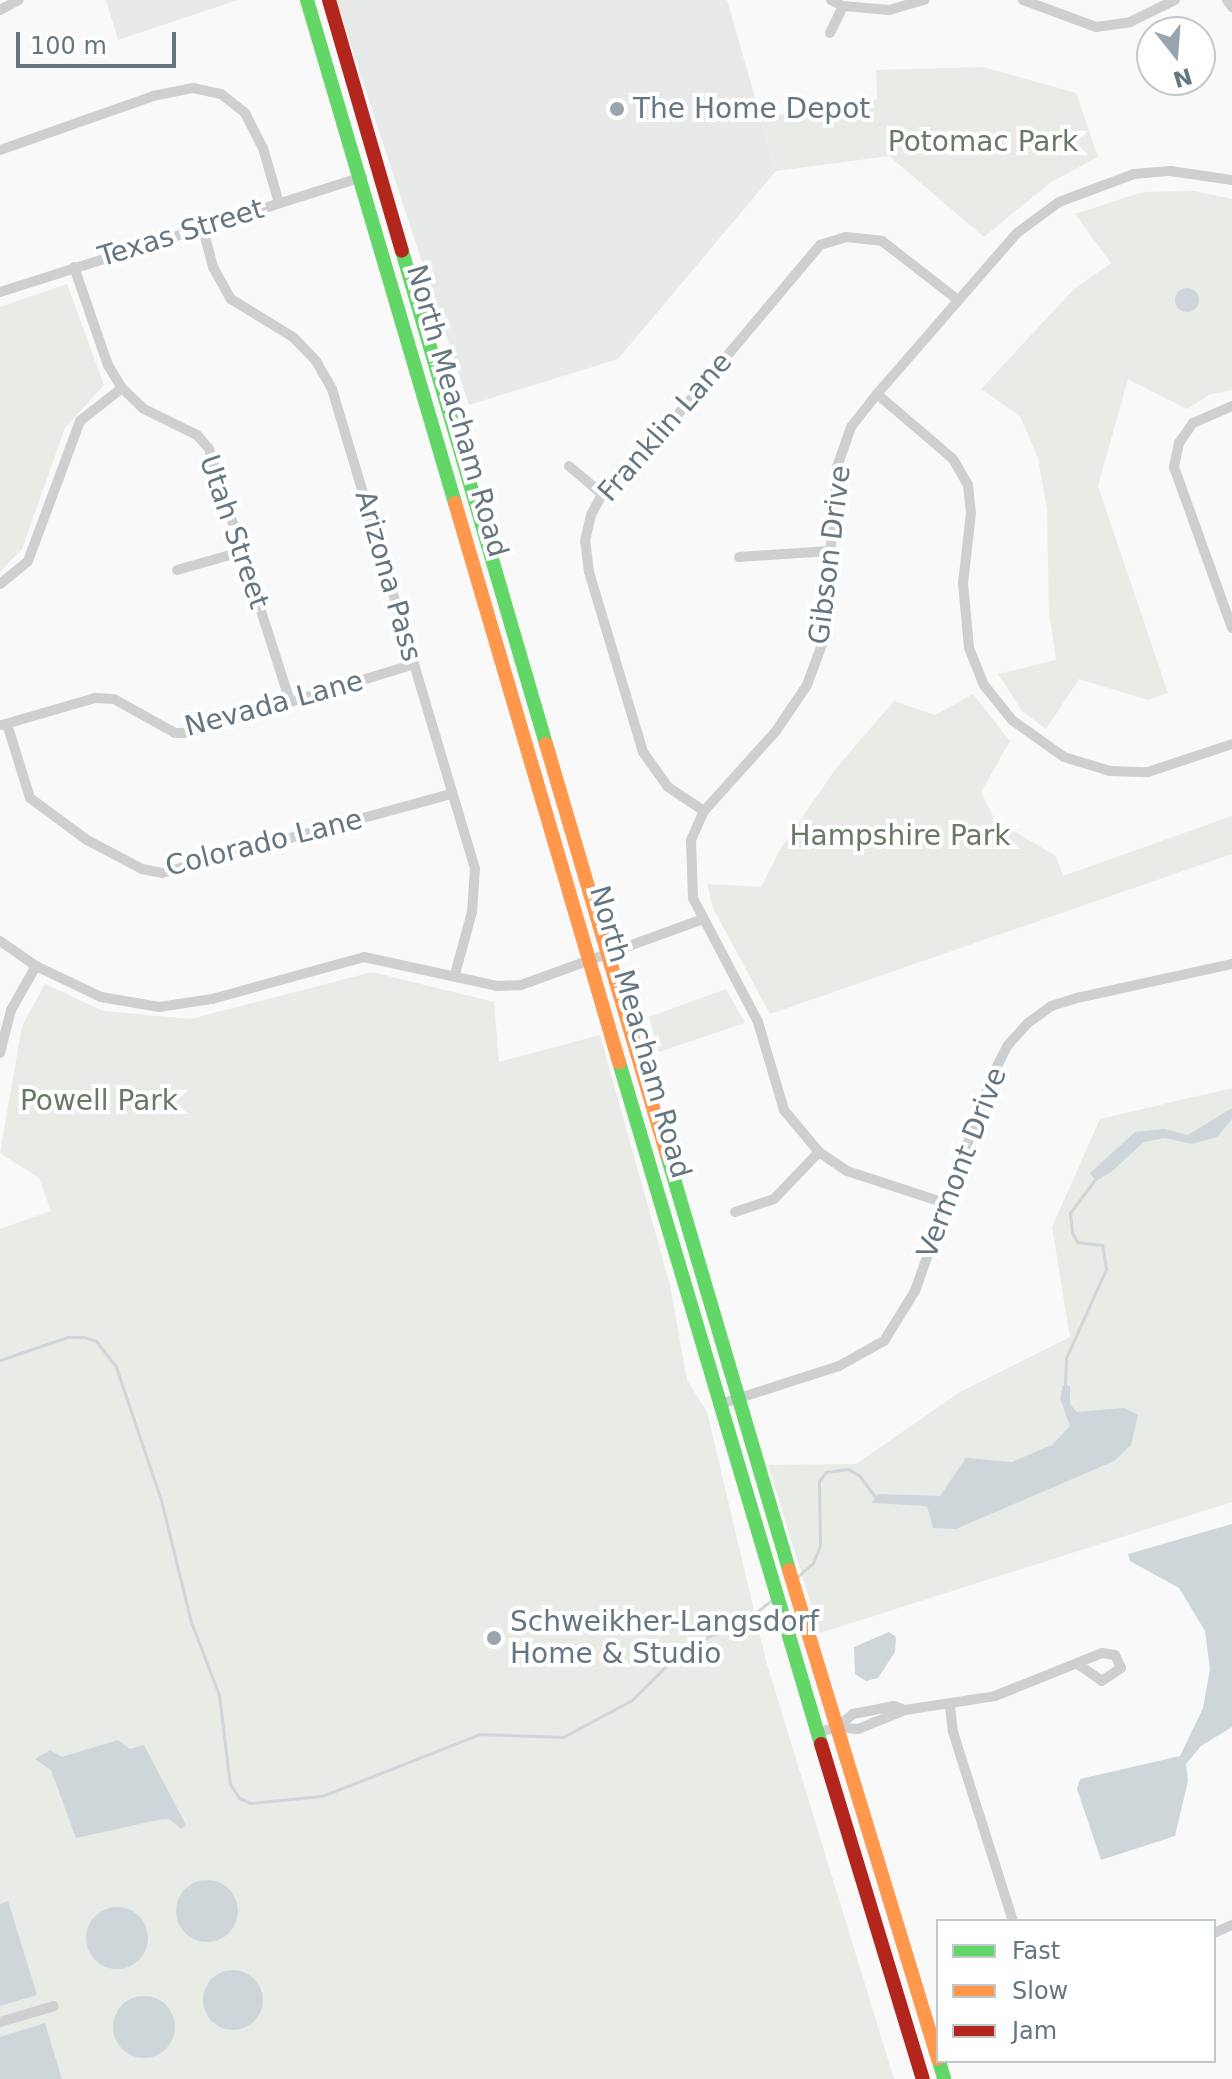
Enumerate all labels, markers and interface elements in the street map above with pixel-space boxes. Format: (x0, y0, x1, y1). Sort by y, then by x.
scale bar (20, 16, 180, 66)
north arrow (1136, 16, 1216, 96)
text: 100 m (30, 32, 107, 60)
text: N (1170, 63, 1195, 92)
place label: The Home Depot (633, 92, 870, 126)
marker: The Home Depot (608, 100, 626, 118)
park label: Potomac Park (888, 125, 1078, 159)
street label: Texas Street (94, 192, 268, 274)
street label: North Meacham Road (399, 261, 515, 561)
street label: Franklin Lane (591, 346, 739, 508)
street label: Utah Street (192, 451, 276, 613)
street label: Gibson Drive (802, 463, 858, 647)
street label: Arizona Pass (348, 487, 428, 665)
street label: Nevada Lane (181, 664, 367, 744)
street label: Colorado Lane (162, 802, 366, 884)
park label: Hampshire Park (790, 819, 1010, 853)
street label: North Meacham Road (582, 882, 698, 1182)
street label: Vermont Drive (910, 1063, 1014, 1263)
park label: Powell Park (20, 1084, 178, 1118)
place label: Schweikher-Langsdorf Home & Studio (510, 1605, 819, 1671)
marker: Schweikher-Langsdorf Home & Studio (485, 1629, 503, 1647)
legend (936, 1919, 1216, 2063)
text: Fast (1012, 1937, 1060, 1965)
text: Slow (1012, 1977, 1068, 2005)
text: Jam (1012, 2017, 1057, 2045)

